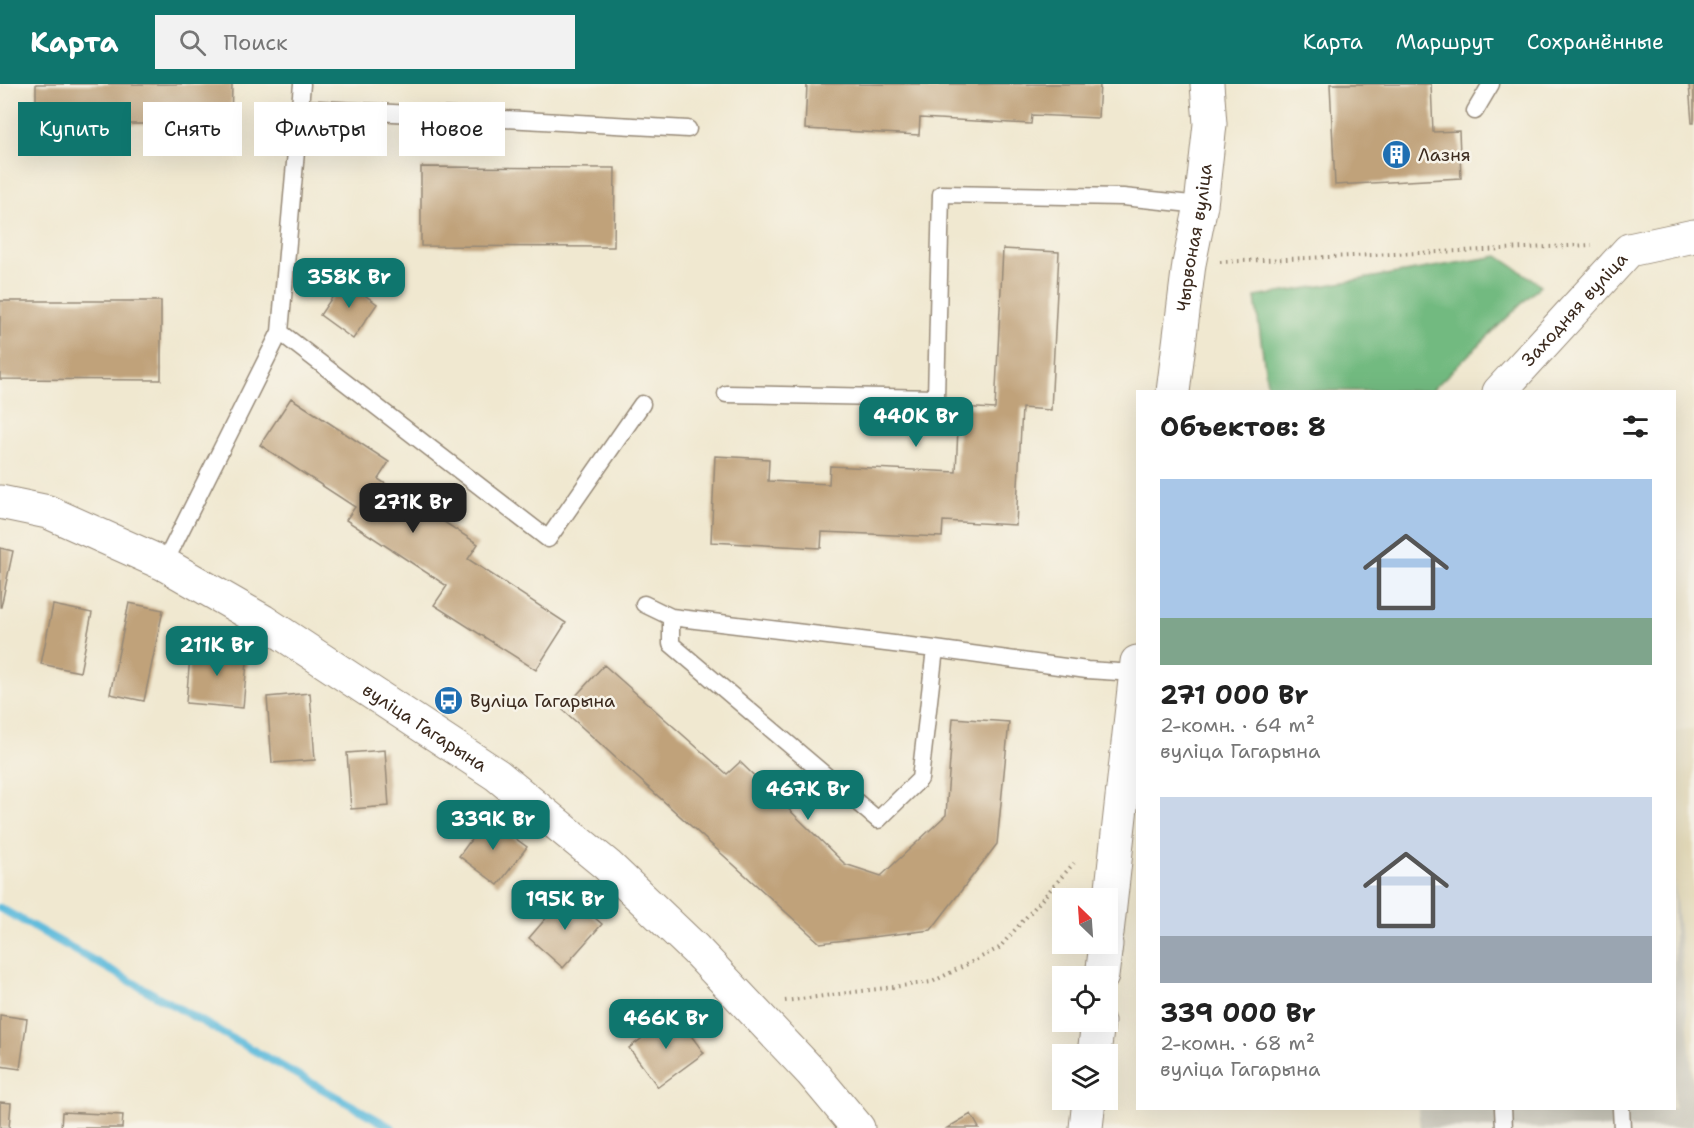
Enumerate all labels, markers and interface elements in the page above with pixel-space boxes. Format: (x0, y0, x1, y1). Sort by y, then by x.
search box (155, 15, 575, 69)
text: Карта (30, 23, 119, 61)
icon: search (176, 26, 209, 59)
text: Поиск (224, 28, 288, 57)
text: Карта (1303, 28, 1363, 56)
text: Маршрут (1396, 28, 1494, 56)
text: Сохранённые (1527, 28, 1664, 56)
chip: Купить (18, 102, 131, 156)
chip: Снять (143, 102, 242, 156)
chip: Фильтры (254, 102, 387, 156)
chip: Новое (399, 102, 505, 156)
building icon: Лазня (1381, 139, 1413, 171)
place label: Лазня (1418, 143, 1471, 167)
street label: Чырвоная вуліца (1171, 162, 1218, 313)
street label: Заходняя вуліца (1516, 247, 1633, 371)
pin: 358K Br (294, 258, 404, 309)
text: 358K Br (307, 264, 391, 290)
pin: 440K Br (861, 397, 971, 448)
text: 440K Br (873, 403, 959, 429)
text: Объектов: 8 (1160, 409, 1326, 444)
icon: filters (1619, 410, 1652, 443)
pin: 271K Br (358, 483, 468, 534)
text: 271K Br (374, 489, 453, 515)
icon: home (1352, 518, 1460, 626)
pin: 211K Br (162, 626, 272, 677)
text: 211K Br (180, 632, 254, 658)
text: 271 000 Br (1160, 677, 1308, 712)
street label: вуліца Гагарына (358, 678, 492, 777)
bus stop icon: Вуліца Гагарына (433, 685, 465, 717)
place label: Вуліца Гагарына (470, 689, 615, 713)
text: 2-комн. · 64 m² (1160, 712, 1315, 738)
text: вуліца Гагарына (1160, 738, 1320, 764)
pin: 467K Br (753, 770, 863, 821)
text: 467K Br (766, 776, 850, 802)
pin: 339K Br (438, 800, 548, 851)
text: 339K Br (451, 806, 535, 832)
icon: home (1352, 836, 1460, 944)
pin: 195K Br (510, 880, 620, 931)
text: 195K Br (526, 886, 604, 912)
north arrow (1052, 888, 1118, 954)
map controls (1052, 888, 1118, 1110)
button: locate (1052, 966, 1118, 1032)
text: 339 000 Br (1160, 995, 1316, 1030)
pin: 466K Br (611, 999, 721, 1050)
text: 466K Br (623, 1005, 709, 1031)
text: 2-комн. · 68 m² (1160, 1030, 1315, 1056)
button: layers (1052, 1044, 1118, 1110)
text: вуліца Гагарына (1160, 1056, 1320, 1082)

